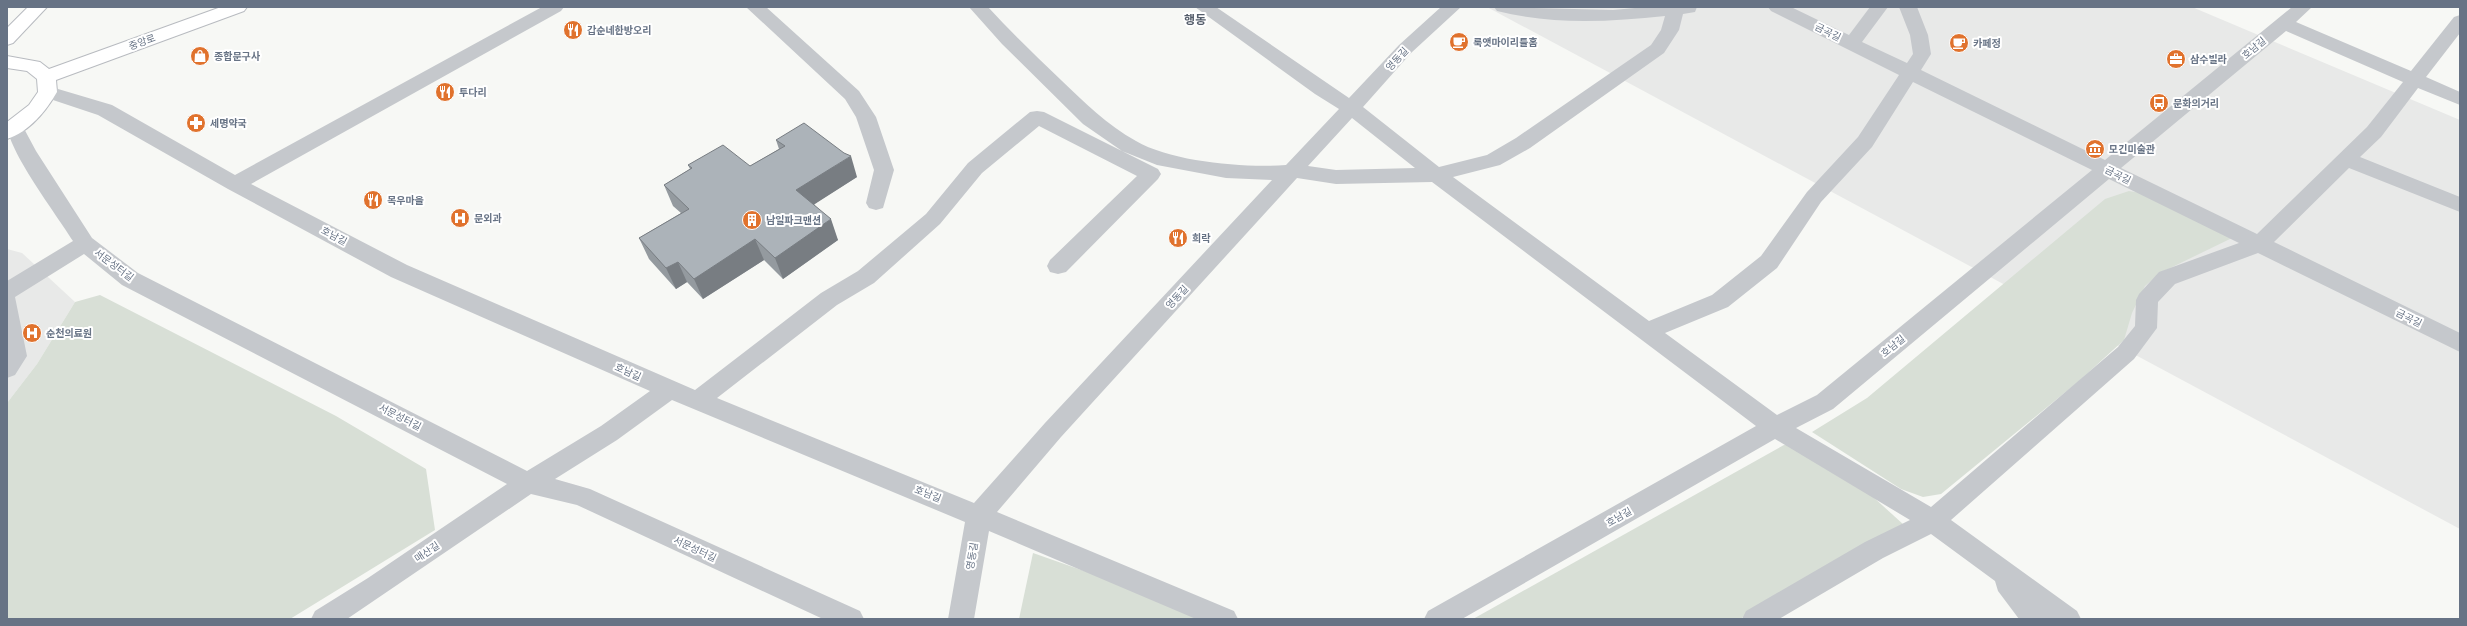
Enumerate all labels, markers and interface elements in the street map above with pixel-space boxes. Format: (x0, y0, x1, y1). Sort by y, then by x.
district label: 행동 (1184, 12, 1206, 28)
restaurant icon: 갑순네한방오리 (562, 19, 584, 41)
street label: 금곡길 (1813, 20, 1843, 44)
place label: 갑순네한방오리 (587, 24, 651, 37)
street label: 중앙로 (127, 31, 157, 53)
cafe icon: 룩앳마이리틀홈 (1448, 31, 1470, 53)
cafe icon: 카페정 (1948, 32, 1970, 54)
street label: 호남길 (2239, 34, 2269, 62)
place label: 룩앳마이리틀홈 (1473, 36, 1537, 49)
place label: 카페정 (1973, 37, 2001, 50)
street label: 영동길 (1383, 44, 1411, 74)
shop icon: 종합문구사 (189, 45, 211, 67)
office icon: 삼수빌라 (2165, 48, 2187, 70)
place label: 종합문구사 (214, 50, 261, 63)
place label: 삼수빌라 (2190, 53, 2227, 66)
restaurant icon: 투다리 (434, 81, 456, 103)
place label: 투다리 (459, 86, 487, 99)
bus stop icon: 문화의거리 (2148, 92, 2170, 114)
place label: 문화의거리 (2173, 97, 2219, 110)
pharmacy icon: 세명약국 (185, 112, 207, 134)
place label: 세명약국 (210, 117, 247, 130)
museum icon: 모긴미술관 (2084, 138, 2106, 160)
place label: 모긴미술관 (2109, 143, 2155, 156)
street label: 금곡길 (2103, 163, 2133, 187)
restaurant icon: 목우마을 (362, 189, 384, 211)
place label: 목우마을 (387, 194, 424, 207)
hospital icon: 문외과 (449, 207, 471, 229)
building icon: 남일파크맨션 (741, 209, 763, 231)
place label: 문외과 (474, 212, 502, 225)
place label: 남일파크맨션 (766, 214, 821, 227)
street label: 호남길 (319, 224, 349, 248)
restaurant icon: 희락 (1167, 227, 1189, 249)
place label: 희락 (1192, 232, 1211, 245)
street label: 서문성터길 (92, 246, 136, 284)
street label: 영동길 (1163, 282, 1191, 312)
street label: 금곡길 (2394, 306, 2424, 330)
hospital icon: 순천의료원 (21, 322, 43, 344)
place label: 순천의료원 (46, 327, 92, 340)
street label: 호남길 (1878, 332, 1908, 360)
street label: 호남길 (613, 360, 643, 384)
street label: 서문성터길 (377, 401, 423, 433)
street label: 호남길 (913, 483, 943, 505)
street label: 호남길 (1604, 504, 1634, 530)
street label: 서문성터길 (671, 533, 719, 565)
street label: 매산길 (412, 539, 442, 565)
street label: 영동길 (963, 541, 981, 571)

